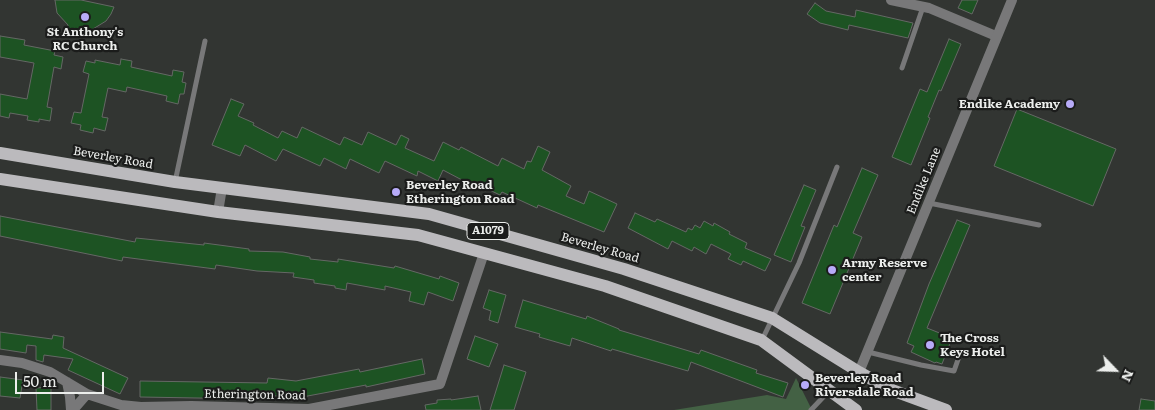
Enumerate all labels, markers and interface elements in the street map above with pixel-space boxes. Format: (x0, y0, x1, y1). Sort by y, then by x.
marker: St Anthony's RC Church (79, 11, 91, 23)
place label: St Anthony's RC Church (47, 25, 123, 53)
place label: Endike Academy (959, 97, 1060, 111)
marker: Endike Academy (1064, 98, 1076, 110)
street label: Beverley Road (72, 144, 154, 172)
street label: Endike Lane (904, 145, 944, 217)
place label: Beverley Road Etherington Road (406, 178, 515, 206)
marker: Beverley Road Etherington Road (390, 186, 402, 198)
road number: A1079 (467, 222, 509, 240)
street label: Beverley Road (559, 230, 641, 266)
place label: Army Reserve center (842, 256, 927, 284)
marker: Army Reserve center (826, 264, 838, 276)
place label: The Cross Keys Hotel (940, 331, 1005, 359)
marker: The Cross Keys Hotel (924, 339, 936, 351)
north arrow (1090, 345, 1140, 395)
scale bar (18, 362, 106, 394)
text: N (1117, 367, 1140, 386)
text: 50 m (23, 369, 57, 392)
place label: Beverley Road Riversdale Road (815, 371, 914, 399)
marker: Beverley Road Riversdale Road (799, 379, 811, 391)
street label: Etherington Road (204, 387, 306, 403)

